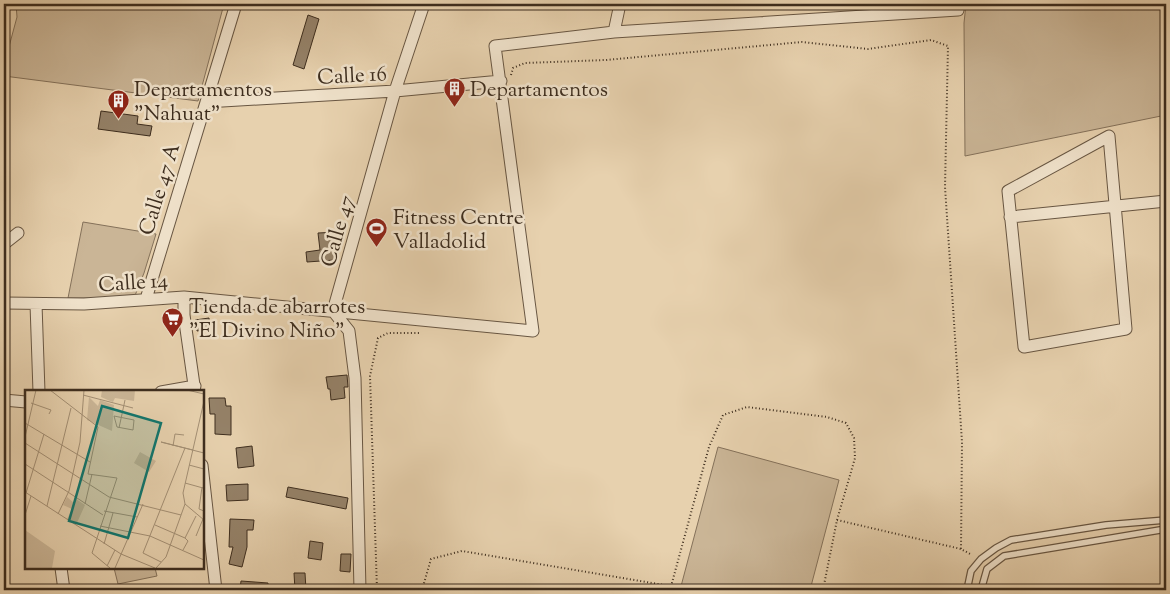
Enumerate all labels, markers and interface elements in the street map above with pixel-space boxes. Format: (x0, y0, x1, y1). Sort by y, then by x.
street label: Calle 16 (317, 60, 388, 94)
place label: Departamentos "Nahuat" (134, 76, 272, 130)
place label: Departamentos (470, 76, 608, 106)
building icon: Departamentos (442, 77, 466, 108)
building icon: Departamentos "Nahuat" (106, 89, 130, 120)
street label: Calle 47 A (133, 140, 189, 239)
street label: Calle 47 (314, 192, 364, 271)
place label: Fitness Centre Valladolid (393, 204, 524, 258)
sports icon: Fitness Centre Valladolid (365, 217, 389, 248)
street label: Calle 14 (97, 267, 169, 301)
place label: Tienda de abarrotes "El Divino Niño" (189, 293, 365, 347)
supermarket icon: Tienda de abarrotes "El Divino Niño" (161, 306, 185, 337)
inset map (25, 390, 204, 569)

